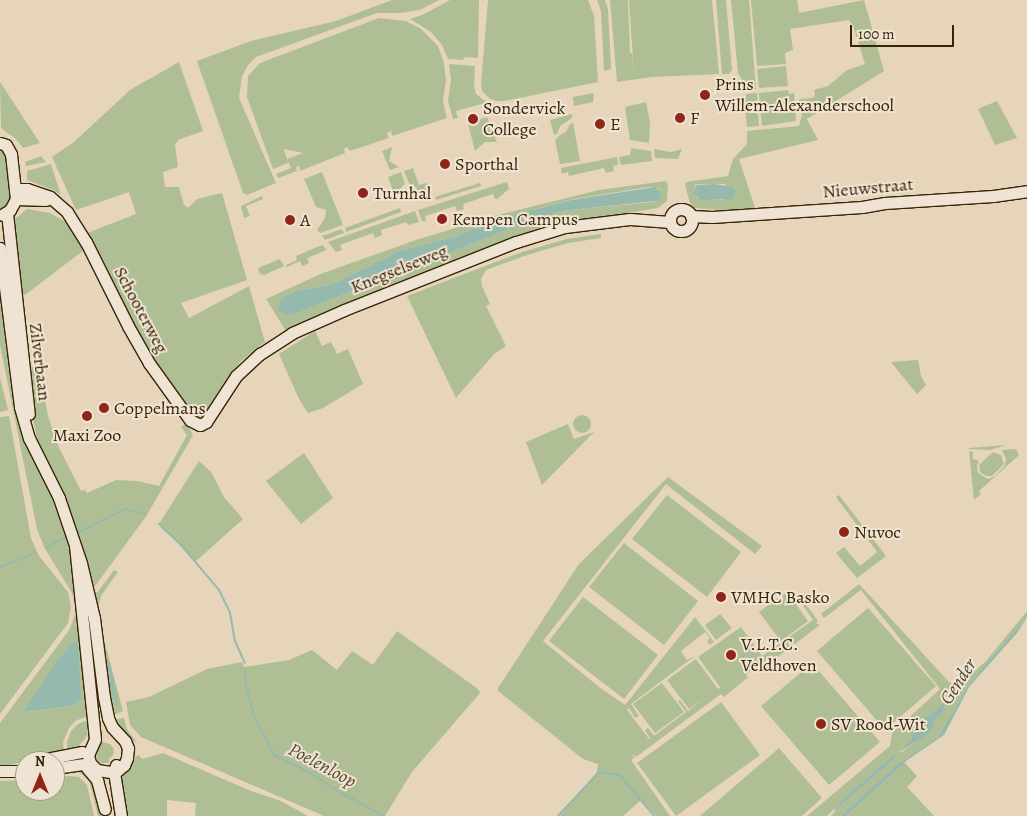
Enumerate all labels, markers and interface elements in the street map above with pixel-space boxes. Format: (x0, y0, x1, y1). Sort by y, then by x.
scale bar (852, 15, 956, 47)
text: 100 m (858, 24, 895, 44)
place label: Prins Willem-Alexanderschool (715, 74, 894, 116)
marker: Prins Willem-Alexanderschool (699, 89, 711, 101)
place label: Sondervick College (483, 98, 566, 140)
place label: F (690, 107, 699, 129)
marker: F (674, 112, 686, 124)
marker: Sondervick College (467, 113, 479, 125)
place label: E (610, 113, 621, 135)
marker: E (594, 118, 606, 130)
place label: Sporthal (455, 153, 518, 175)
marker: Sporthal (439, 158, 451, 170)
street label: Nieuwstraat (822, 173, 914, 203)
place label: Turnhal (373, 182, 431, 204)
marker: Turnhal (357, 187, 369, 199)
place label: Kempen Campus (452, 208, 578, 230)
place label: A (300, 209, 311, 231)
marker: Kempen Campus (436, 213, 448, 225)
marker: A (284, 214, 296, 226)
street label: Knegselseweg (347, 240, 451, 298)
street label: Schooterweg (109, 263, 173, 357)
street label: Zilverbaan (25, 322, 55, 402)
place label: Coppelmans (114, 397, 206, 419)
marker: Coppelmans (98, 402, 110, 414)
marker: Maxi Zoo (81, 410, 93, 422)
place label: Maxi Zoo (53, 424, 121, 446)
place label: Nuvoc (854, 521, 901, 543)
marker: Nuvoc (838, 526, 850, 538)
place label: VMHC Basko (731, 586, 829, 608)
marker: VMHC Basko (715, 591, 727, 603)
place label: V.L.T.C. Veldhoven (741, 634, 817, 676)
marker: V.L.T.C. Veldhoven (725, 649, 737, 661)
water label: Gender (936, 655, 982, 709)
place label: SV Rood-Wit (831, 713, 926, 735)
marker: SV Rood-Wit (815, 718, 827, 730)
water label: Poelenloop (284, 739, 360, 793)
north arrow (15, 751, 65, 801)
text: N (35, 752, 45, 771)

